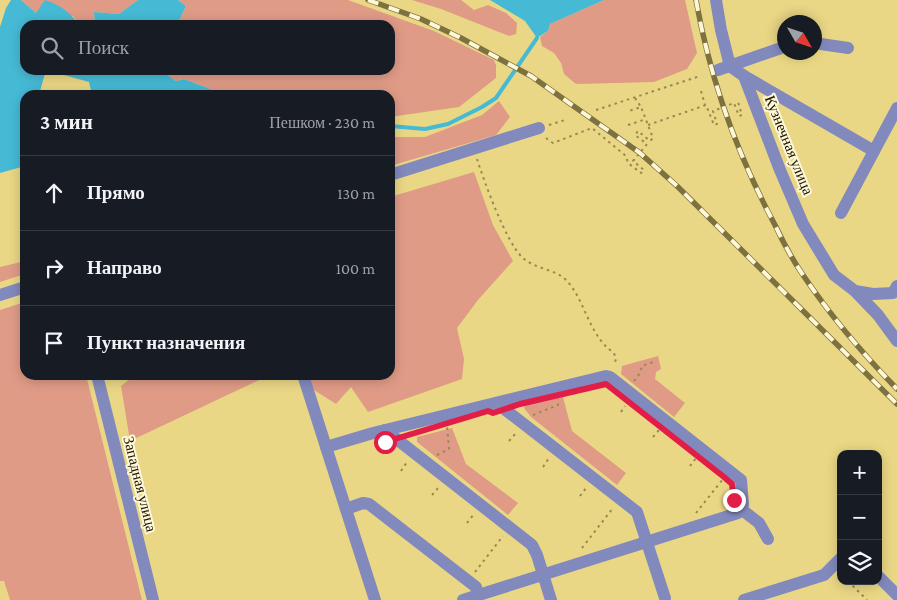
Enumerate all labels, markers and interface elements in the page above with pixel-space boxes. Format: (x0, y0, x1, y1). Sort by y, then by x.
north arrow (777, 15, 822, 60)
search box (20, 20, 395, 75)
icon: search (38, 34, 66, 62)
text: Поиск (78, 37, 129, 58)
street label: Кузнечная улица (762, 93, 816, 197)
text: 3 мин (40, 110, 93, 134)
text: Пешком · 230 m (269, 114, 375, 131)
icon: ahead (40, 179, 68, 207)
text: Прямо (87, 182, 145, 203)
text: 130 m (337, 185, 375, 202)
icon: right (40, 254, 68, 282)
text: Направо (87, 257, 162, 278)
text: 100 m (336, 260, 375, 277)
icon: arrive (40, 329, 68, 357)
text: Пункт назначения (87, 332, 245, 353)
route start (374, 431, 397, 454)
street label: Западная улица (120, 435, 160, 534)
map controls (837, 450, 882, 585)
button: + (837, 450, 882, 495)
route end (723, 489, 746, 512)
button: − (837, 495, 882, 540)
button: layers (837, 540, 882, 585)

